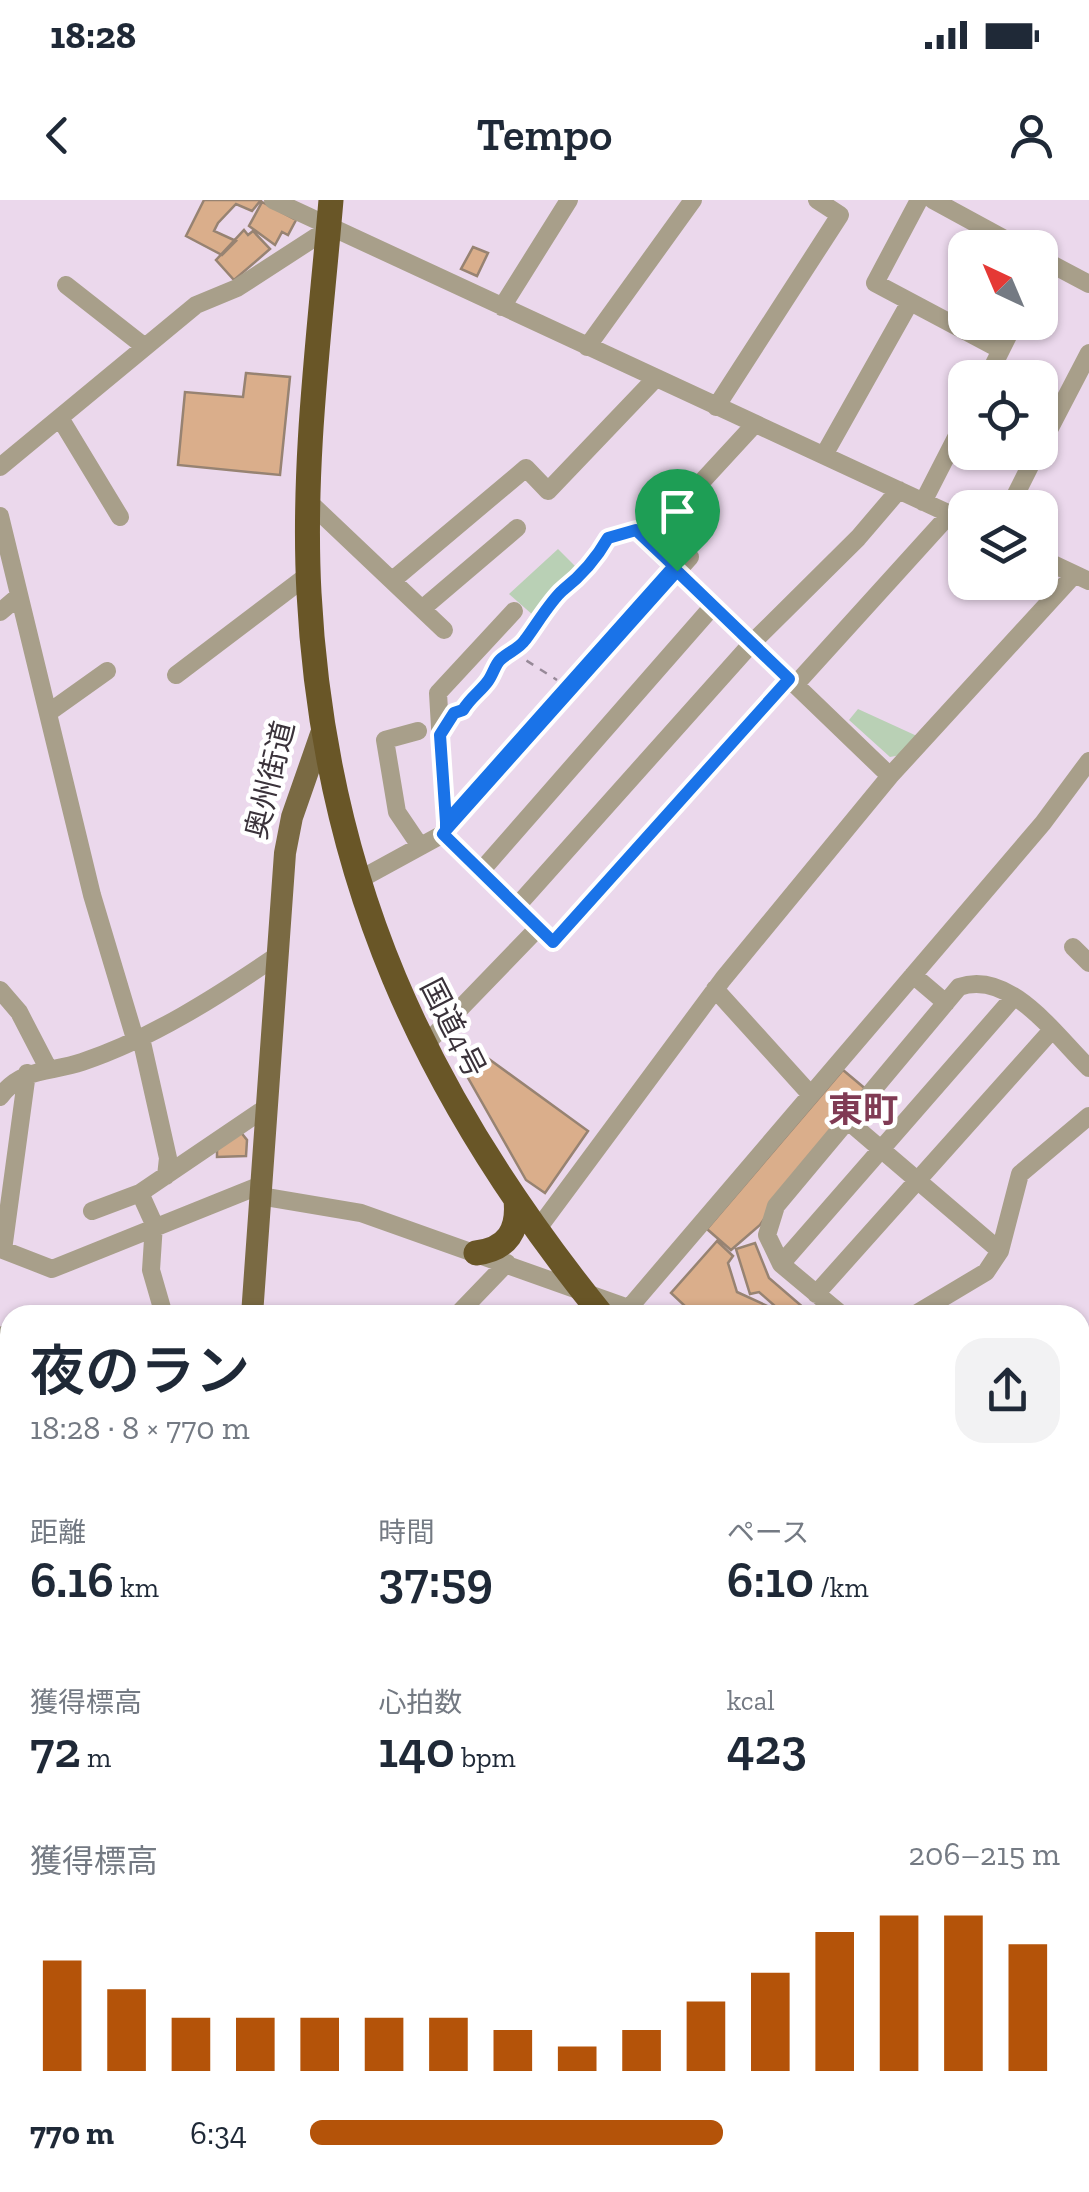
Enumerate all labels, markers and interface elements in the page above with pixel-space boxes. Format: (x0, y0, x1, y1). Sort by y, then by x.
text: 18:28 (50, 12, 136, 58)
icon: back (30, 108, 85, 163)
text: Tempo (477, 108, 612, 162)
icon: person (1004, 108, 1059, 163)
north arrow (948, 230, 1058, 340)
map controls (948, 230, 1058, 600)
button: locate (948, 360, 1058, 470)
pin (635, 469, 720, 572)
icon: arrive (650, 484, 705, 539)
button: layers (948, 490, 1058, 600)
street label: 奥州街道 (238, 717, 302, 843)
street label: 国道4号 (413, 973, 493, 1083)
district label: 東町 (828, 1089, 898, 1131)
text: 夜のラン (30, 1338, 250, 1404)
button: share (955, 1338, 1060, 1443)
text: 18:28 · 8 × 770 m (30, 1409, 250, 1447)
text: 距離 (30, 1516, 86, 1549)
text: 時間 (378, 1516, 434, 1549)
text: ペース (727, 1516, 809, 1549)
text: 6.16 (30, 1550, 114, 1610)
text: 37:59 (378, 1550, 493, 1610)
text: 6:10 (727, 1550, 814, 1610)
text: km (114, 1571, 159, 1604)
text: /km (814, 1571, 869, 1604)
text: kcal (727, 1684, 775, 1717)
text: 獲得標高 (30, 1686, 142, 1719)
text: 心拍数 (378, 1686, 462, 1719)
text: 423 (727, 1717, 807, 1777)
text: 72 (30, 1720, 81, 1780)
text: 140 (378, 1720, 455, 1780)
text: m (81, 1741, 111, 1774)
text: bpm (455, 1741, 516, 1774)
text: 206–215 m (909, 1835, 1060, 1873)
text: 獲得標高 (30, 1842, 158, 1880)
text: 770 m (30, 2114, 114, 2152)
text: 6:34 (190, 2114, 247, 2152)

